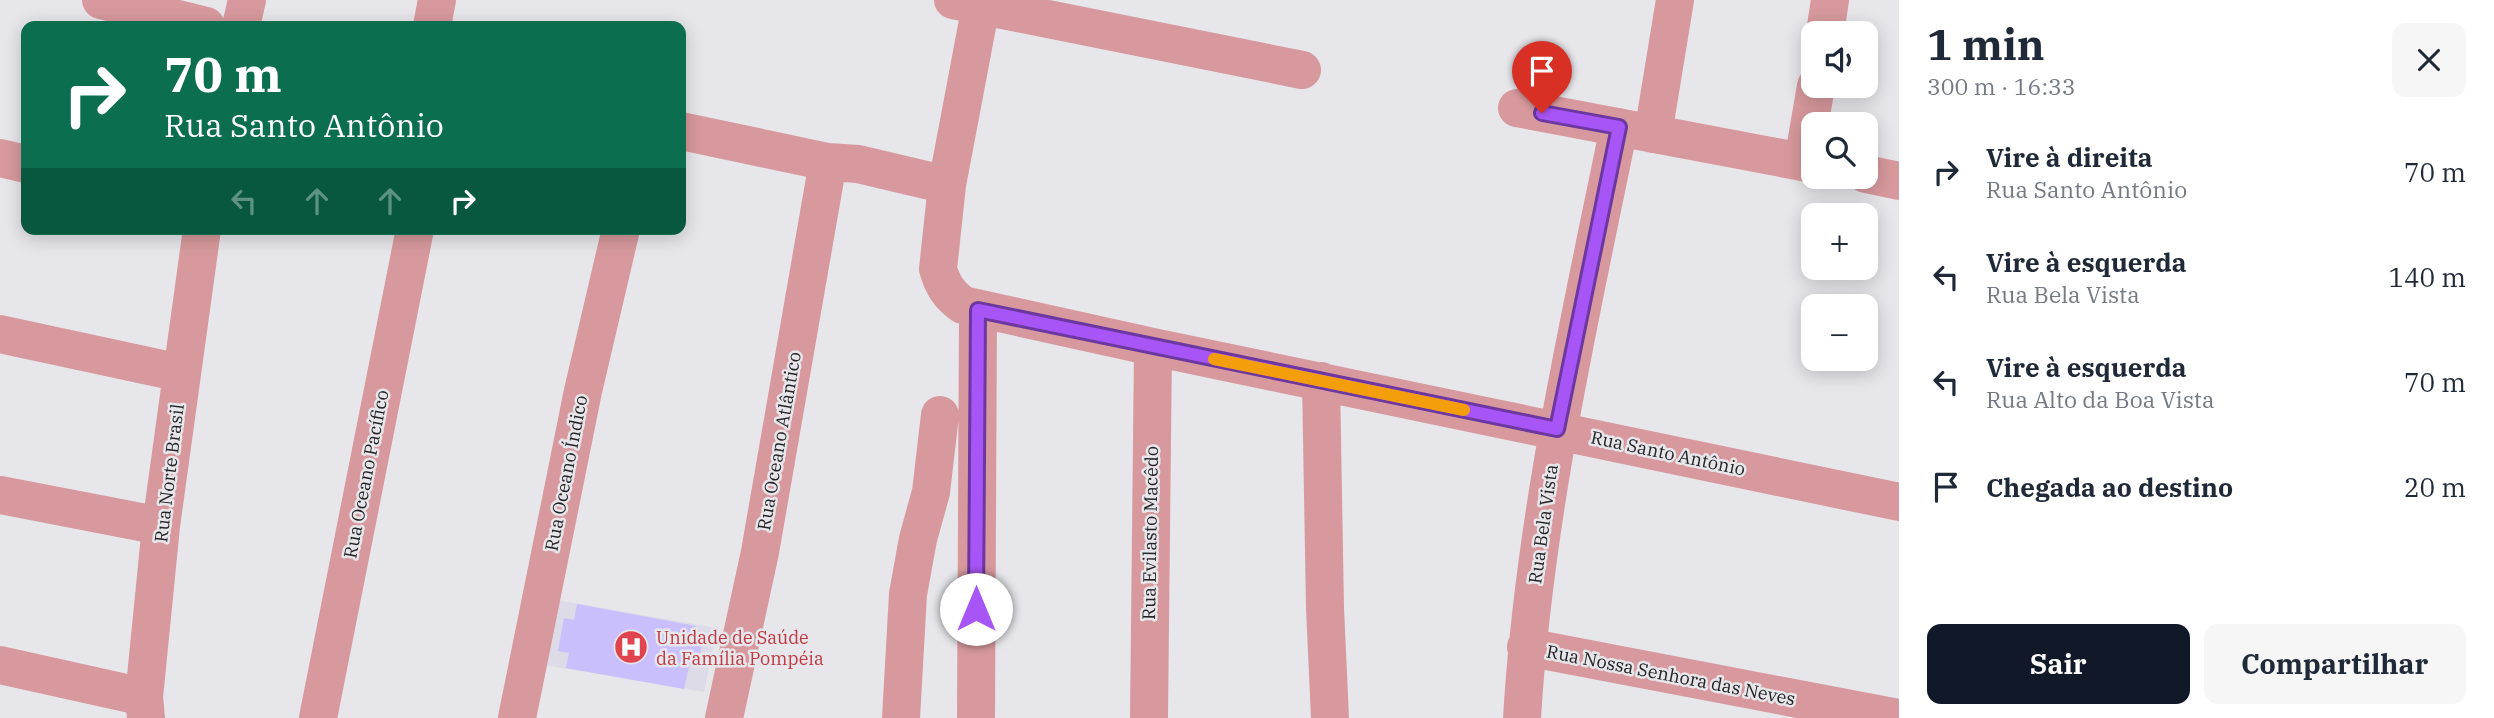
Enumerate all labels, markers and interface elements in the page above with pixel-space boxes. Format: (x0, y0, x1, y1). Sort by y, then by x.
text: 1 min (1927, 17, 2045, 72)
map controls (1801, 21, 1878, 371)
button: sound (1801, 21, 1878, 98)
button: close (2392, 23, 2466, 97)
pin (1512, 41, 1572, 113)
text: 70 m (164, 42, 282, 105)
icon: right (49, 49, 140, 140)
icon: arrive (1523, 52, 1561, 90)
text: 300 m · 16:33 (1927, 71, 2076, 101)
text: Rua Santo Antônio (164, 104, 444, 146)
button: search (1801, 112, 1878, 189)
text: Vire à direita (1986, 140, 2153, 174)
icon: right (1927, 153, 1965, 191)
text: 70 m (2404, 155, 2466, 189)
text: Rua Santo Antônio (1986, 174, 2187, 204)
icon: left (225, 182, 263, 220)
icon: ahead (298, 182, 336, 220)
icon: ahead (371, 182, 409, 220)
icon: right (444, 182, 482, 220)
button: + (1801, 203, 1878, 280)
text: Vire à esquerda (1986, 245, 2187, 279)
icon: left (1927, 258, 1965, 296)
text: 140 m (2388, 260, 2466, 294)
text: Rua Bela Vista (1986, 279, 2140, 309)
button: − (1801, 294, 1878, 371)
street label: Rua Oceano Atlântico (752, 350, 806, 532)
text: Vire à esquerda (1986, 350, 2187, 384)
icon: left (1927, 363, 1965, 401)
text: 70 m (2404, 365, 2466, 399)
text: Rua Alto da Boa Vista (1986, 384, 2215, 414)
street label: Rua Oceano Pacífico (338, 388, 394, 560)
street label: Rua Oceano Índico (540, 393, 592, 553)
street label: Rua Norte Brasil (149, 402, 189, 544)
street label: Rua Santo Antônio (1589, 425, 1747, 481)
street label: Rua Evilasto Macêdo (1137, 446, 1163, 620)
street label: Rua Bela Vista (1523, 463, 1563, 585)
icon: arrive (1927, 468, 1965, 506)
text: Chegada ao destino (1986, 470, 2233, 504)
text: 20 m (2404, 470, 2466, 504)
position arrow (939, 572, 1013, 646)
button: Sair (1927, 624, 2190, 704)
button: Compartilhar (2204, 624, 2466, 704)
place label: Unidade de Saúde da Família Pompéia (656, 626, 824, 670)
hospital icon: Unidade de Saúde da Família Pompéia (612, 628, 650, 666)
street label: Rua Nossa Senhora das Neves (1545, 640, 1797, 710)

